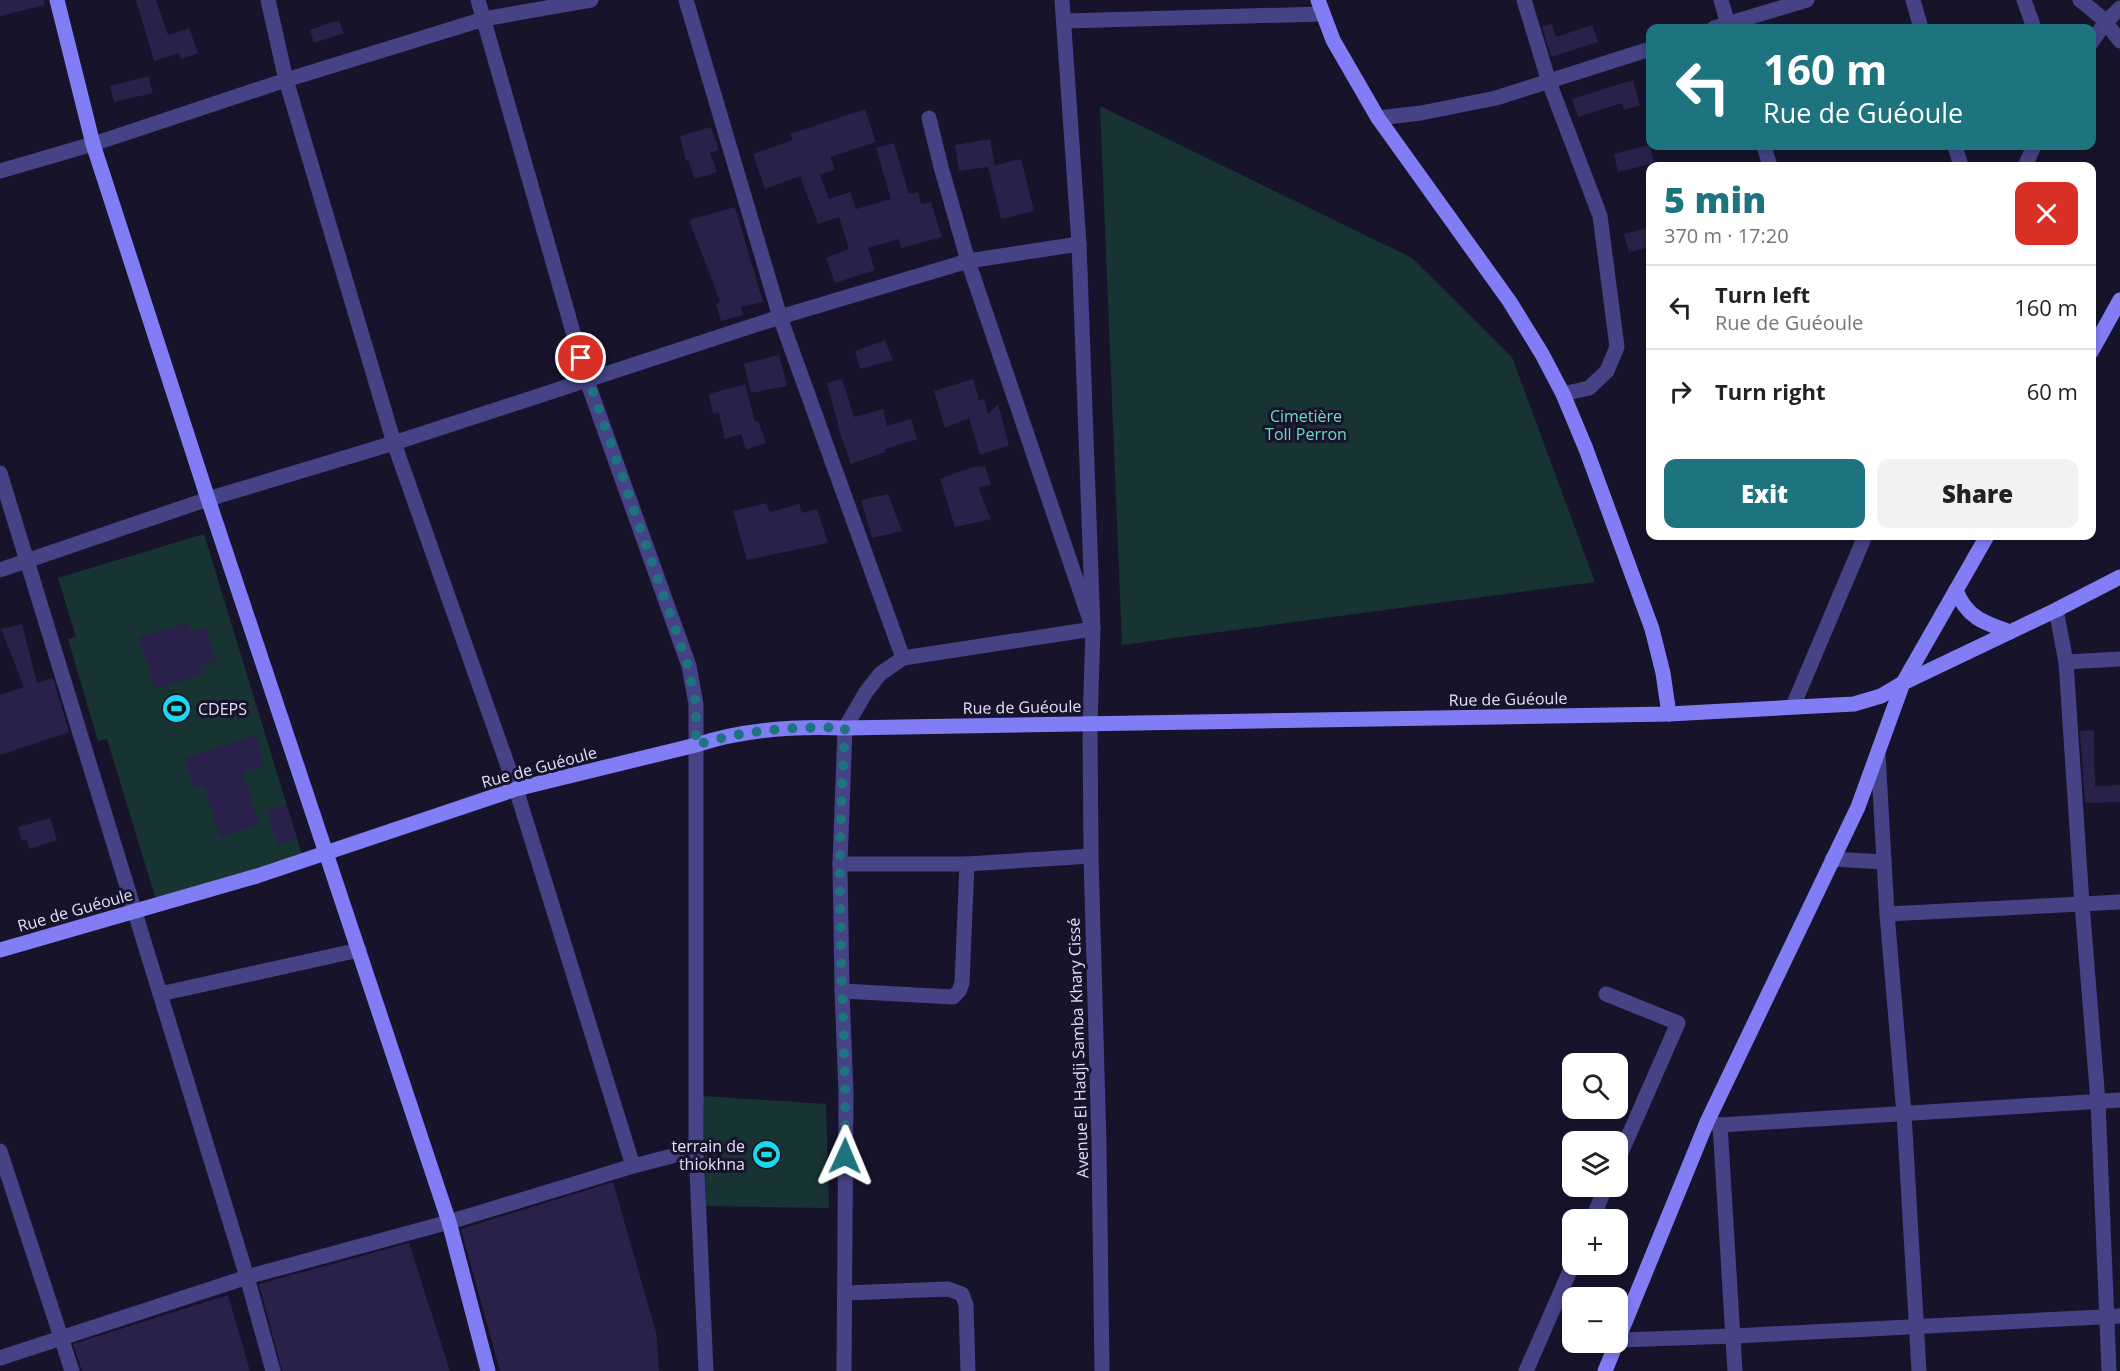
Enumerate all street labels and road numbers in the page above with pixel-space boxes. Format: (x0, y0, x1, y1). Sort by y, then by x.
street label: Rue de Guéoule (1448, 687, 1568, 711)
street label: Rue de Guéoule (962, 695, 1082, 719)
street label: Rue de Guéoule (479, 741, 599, 793)
street label: Rue de Guéoule (15, 883, 135, 937)
street label: Avenue El Hadji Samba Khary Cissé (1062, 917, 1094, 1179)

